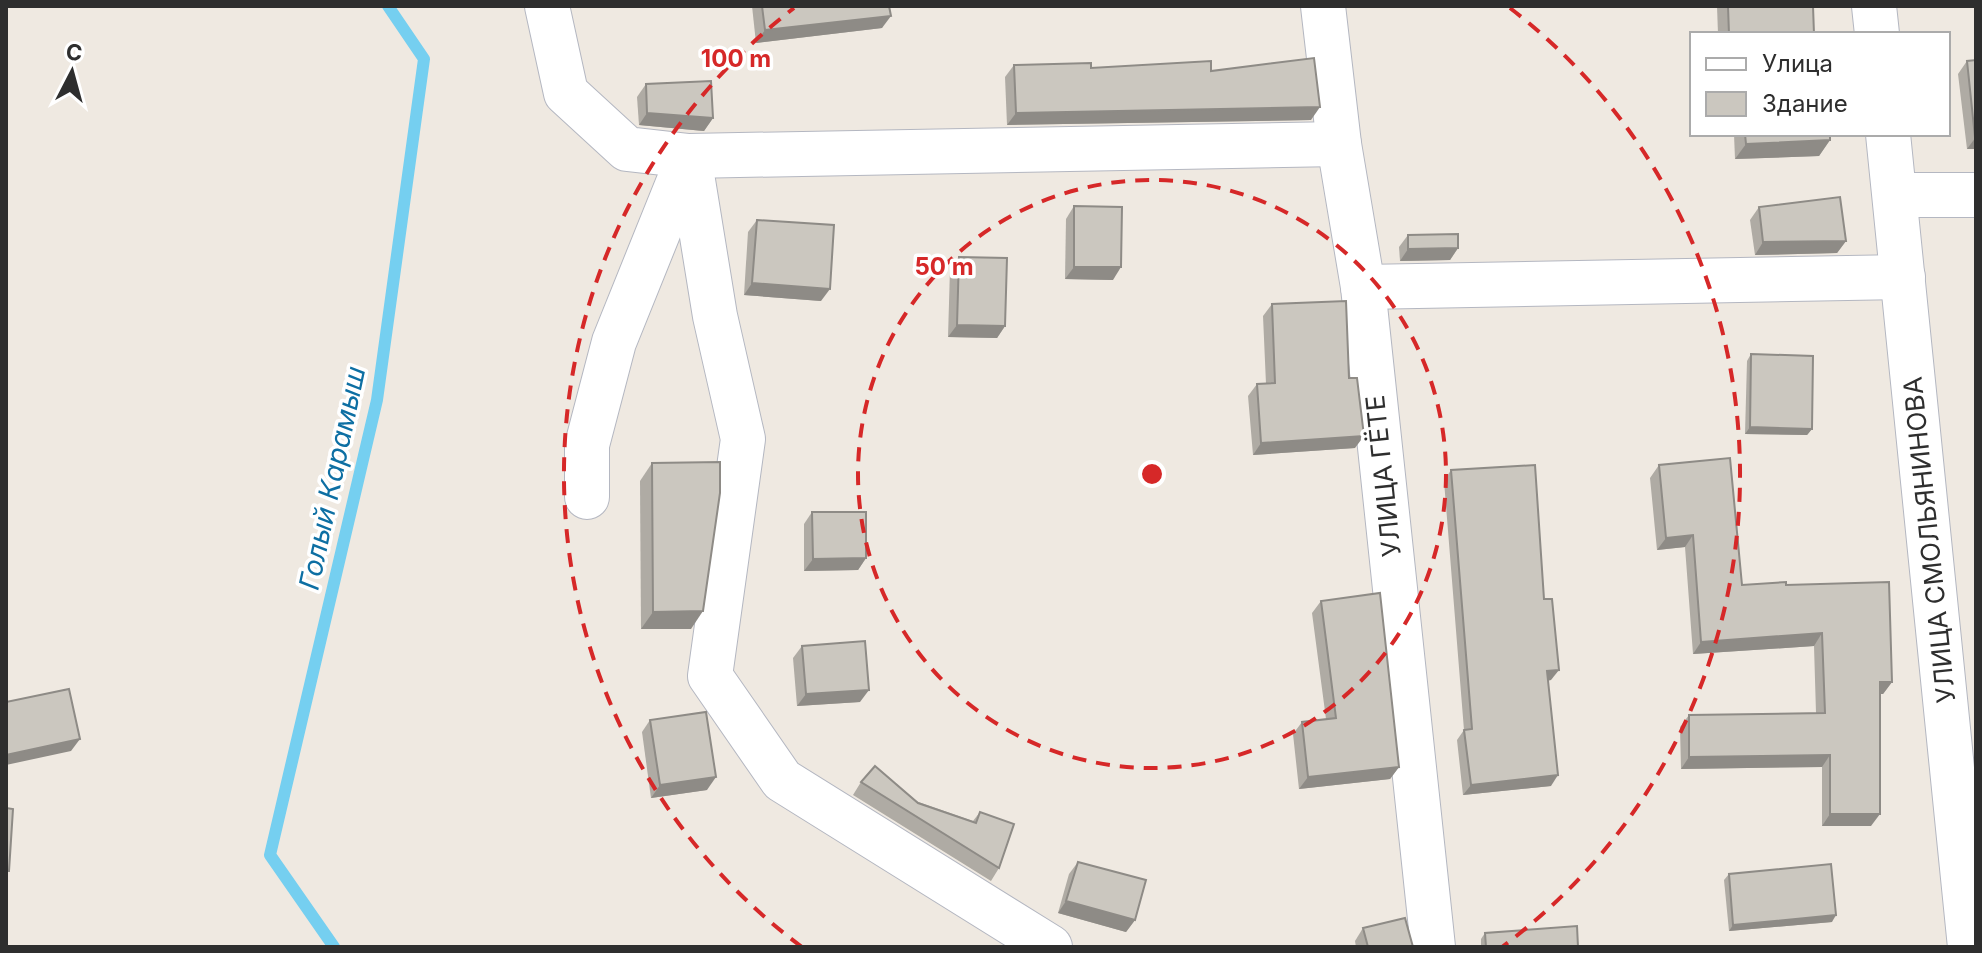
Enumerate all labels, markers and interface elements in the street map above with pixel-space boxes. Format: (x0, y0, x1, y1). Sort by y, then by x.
north arrow (32, 32, 112, 112)
legend (1690, 32, 1950, 136)
text: С (65, 38, 84, 66)
text: 100 m (701, 44, 771, 73)
text: Улица (1762, 49, 1833, 78)
text: Здание (1762, 89, 1848, 118)
text: 50 m (914, 252, 974, 281)
water label: Голый Карамыш (292, 363, 372, 593)
street label: УЛИЦА СМОЛЬЯНИНОВА (1896, 375, 1962, 705)
street label: УЛИЦА ГЁТЕ (1359, 394, 1407, 558)
centre of rings (1138, 460, 1166, 488)

